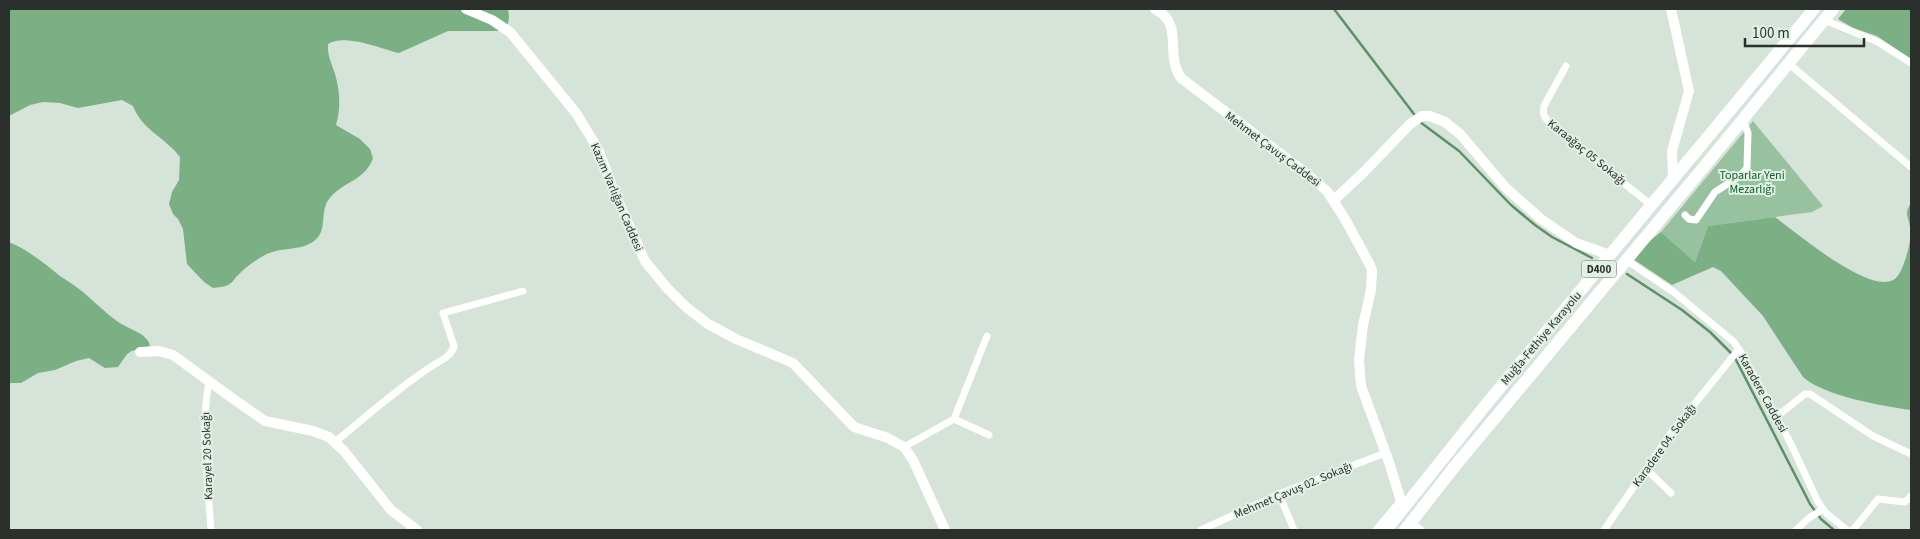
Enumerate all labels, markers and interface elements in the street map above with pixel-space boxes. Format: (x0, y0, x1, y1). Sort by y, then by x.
scale bar (1745, 15, 1864, 47)
text: 100 m (1752, 23, 1790, 44)
street label: Mehmet Çavuş Caddesi (1221, 108, 1324, 191)
street label: Karaağaç 05 Sokağı (1544, 115, 1630, 189)
street label: Kazım Varlığan Caddesi (586, 140, 647, 254)
park label: Toparlar Yeni Mezarlığı (1719, 167, 1785, 198)
road number: D400 (1582, 260, 1616, 278)
street label: Muğla-Fethiye Karayolu (1497, 288, 1586, 389)
street label: Karadere Caddesi (1734, 351, 1791, 436)
street label: Karadere 04. Sokağı (1628, 400, 1700, 490)
street label: Karayel 20 Sokağı (197, 412, 218, 500)
street label: Mehmet Çavuş 02. Sokağı (1231, 458, 1355, 523)

